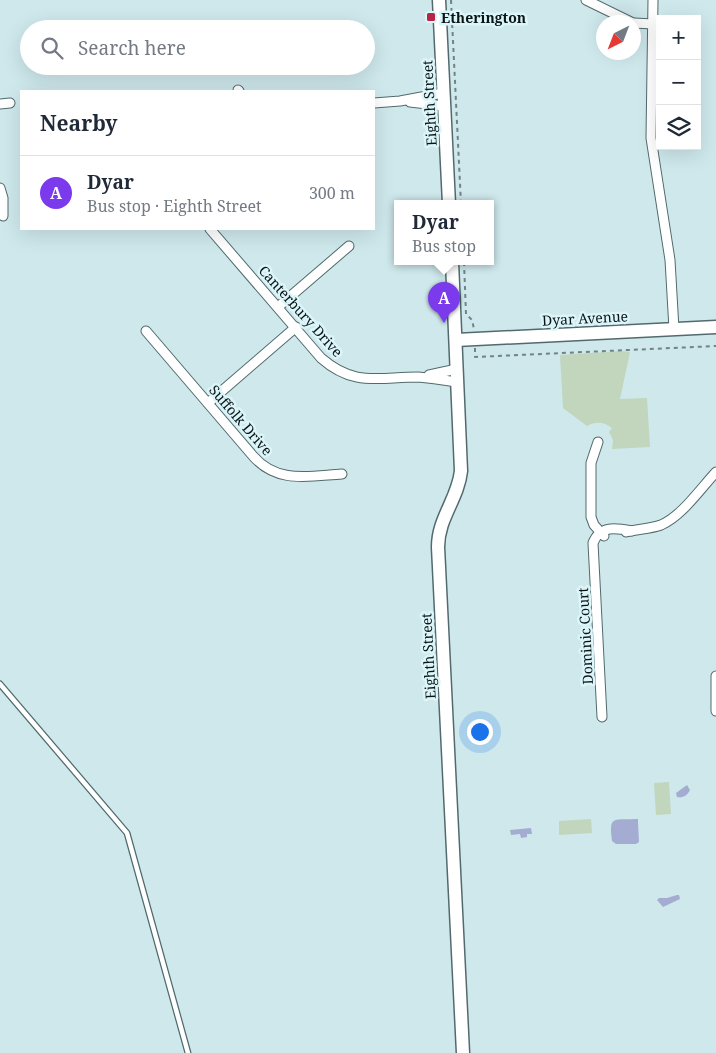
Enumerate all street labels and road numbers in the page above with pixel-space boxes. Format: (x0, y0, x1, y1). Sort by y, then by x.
street label: Eighth Street (417, 59, 441, 147)
street label: Canterbury Drive (255, 261, 347, 361)
street label: Dyar Avenue (541, 306, 629, 330)
street label: Suffolk Drive (205, 381, 277, 459)
street label: Dominic Court (573, 587, 597, 685)
street label: Eighth Street (416, 612, 440, 700)

